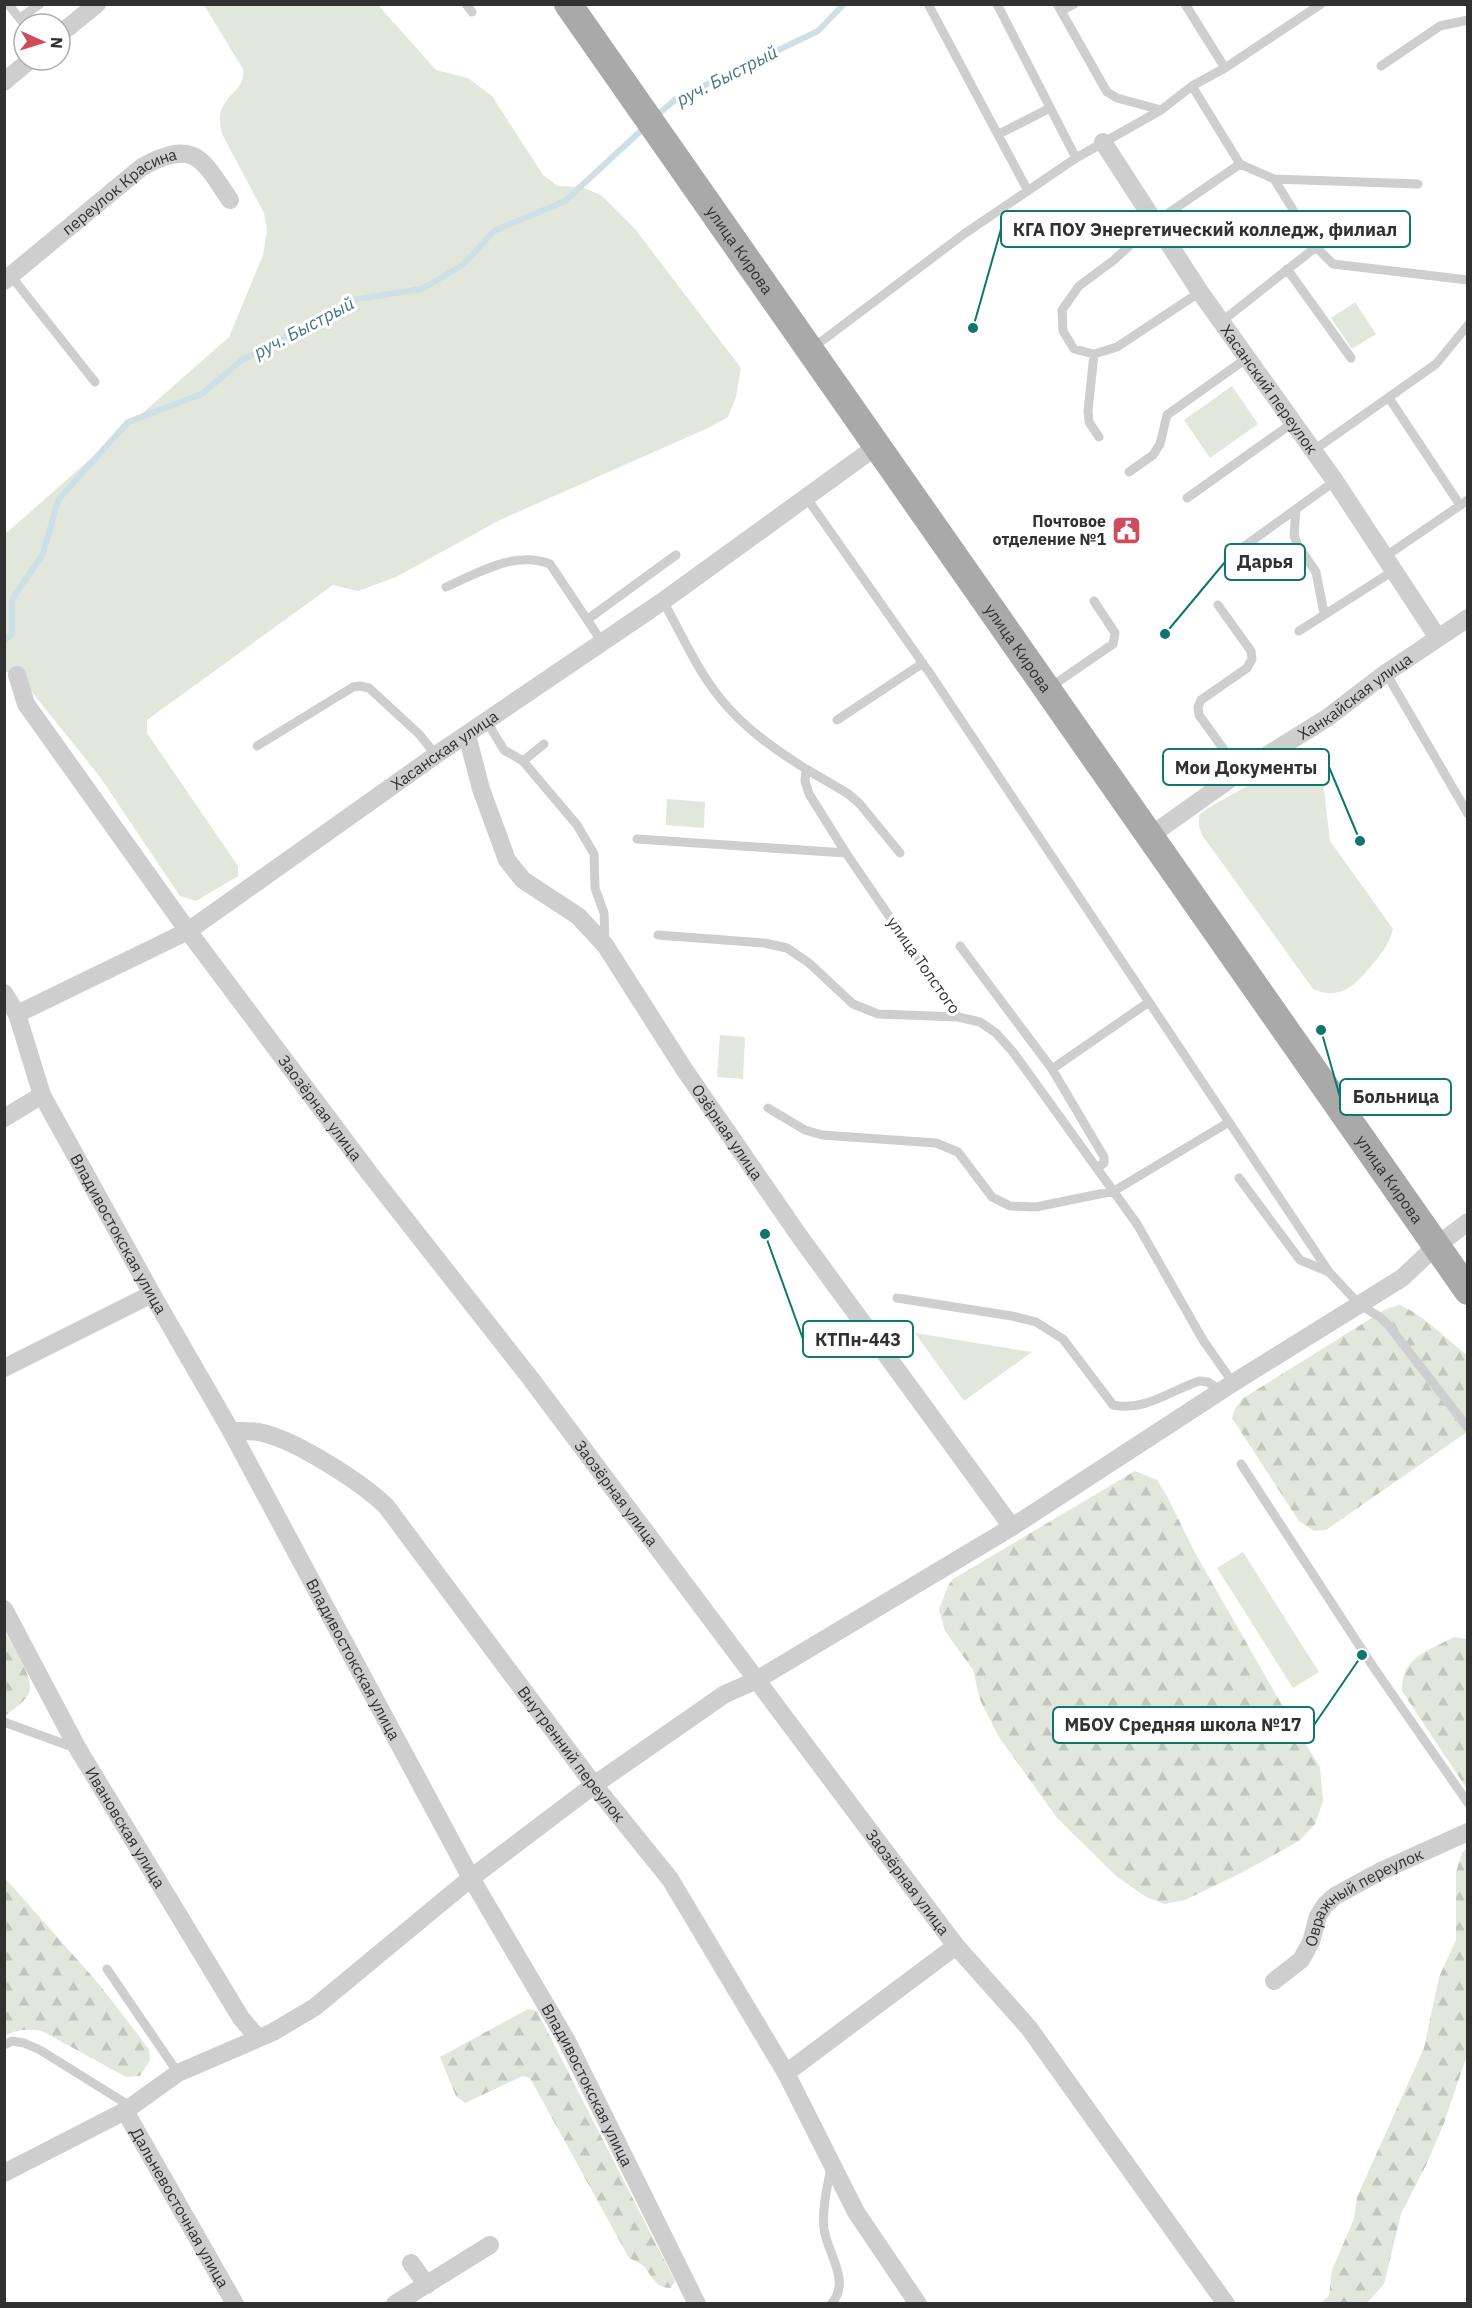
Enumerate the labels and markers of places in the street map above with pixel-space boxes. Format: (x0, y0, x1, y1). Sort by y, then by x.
callout: КГА ПОУ Энергетический колледж, филиал (1001, 211, 1410, 247)
place label: Почтовое отделение №1 (993, 511, 1106, 549)
public building icon: Почтовое отделение №1 (1111, 514, 1143, 546)
callout: Дарья (1225, 544, 1305, 580)
callout: Мои Документы (1163, 749, 1329, 785)
callout: Больница (1340, 1079, 1451, 1115)
callout: КТПн-443 (803, 1321, 913, 1357)
callout: МБОУ Средняя школа №17 (1053, 1707, 1314, 1743)

